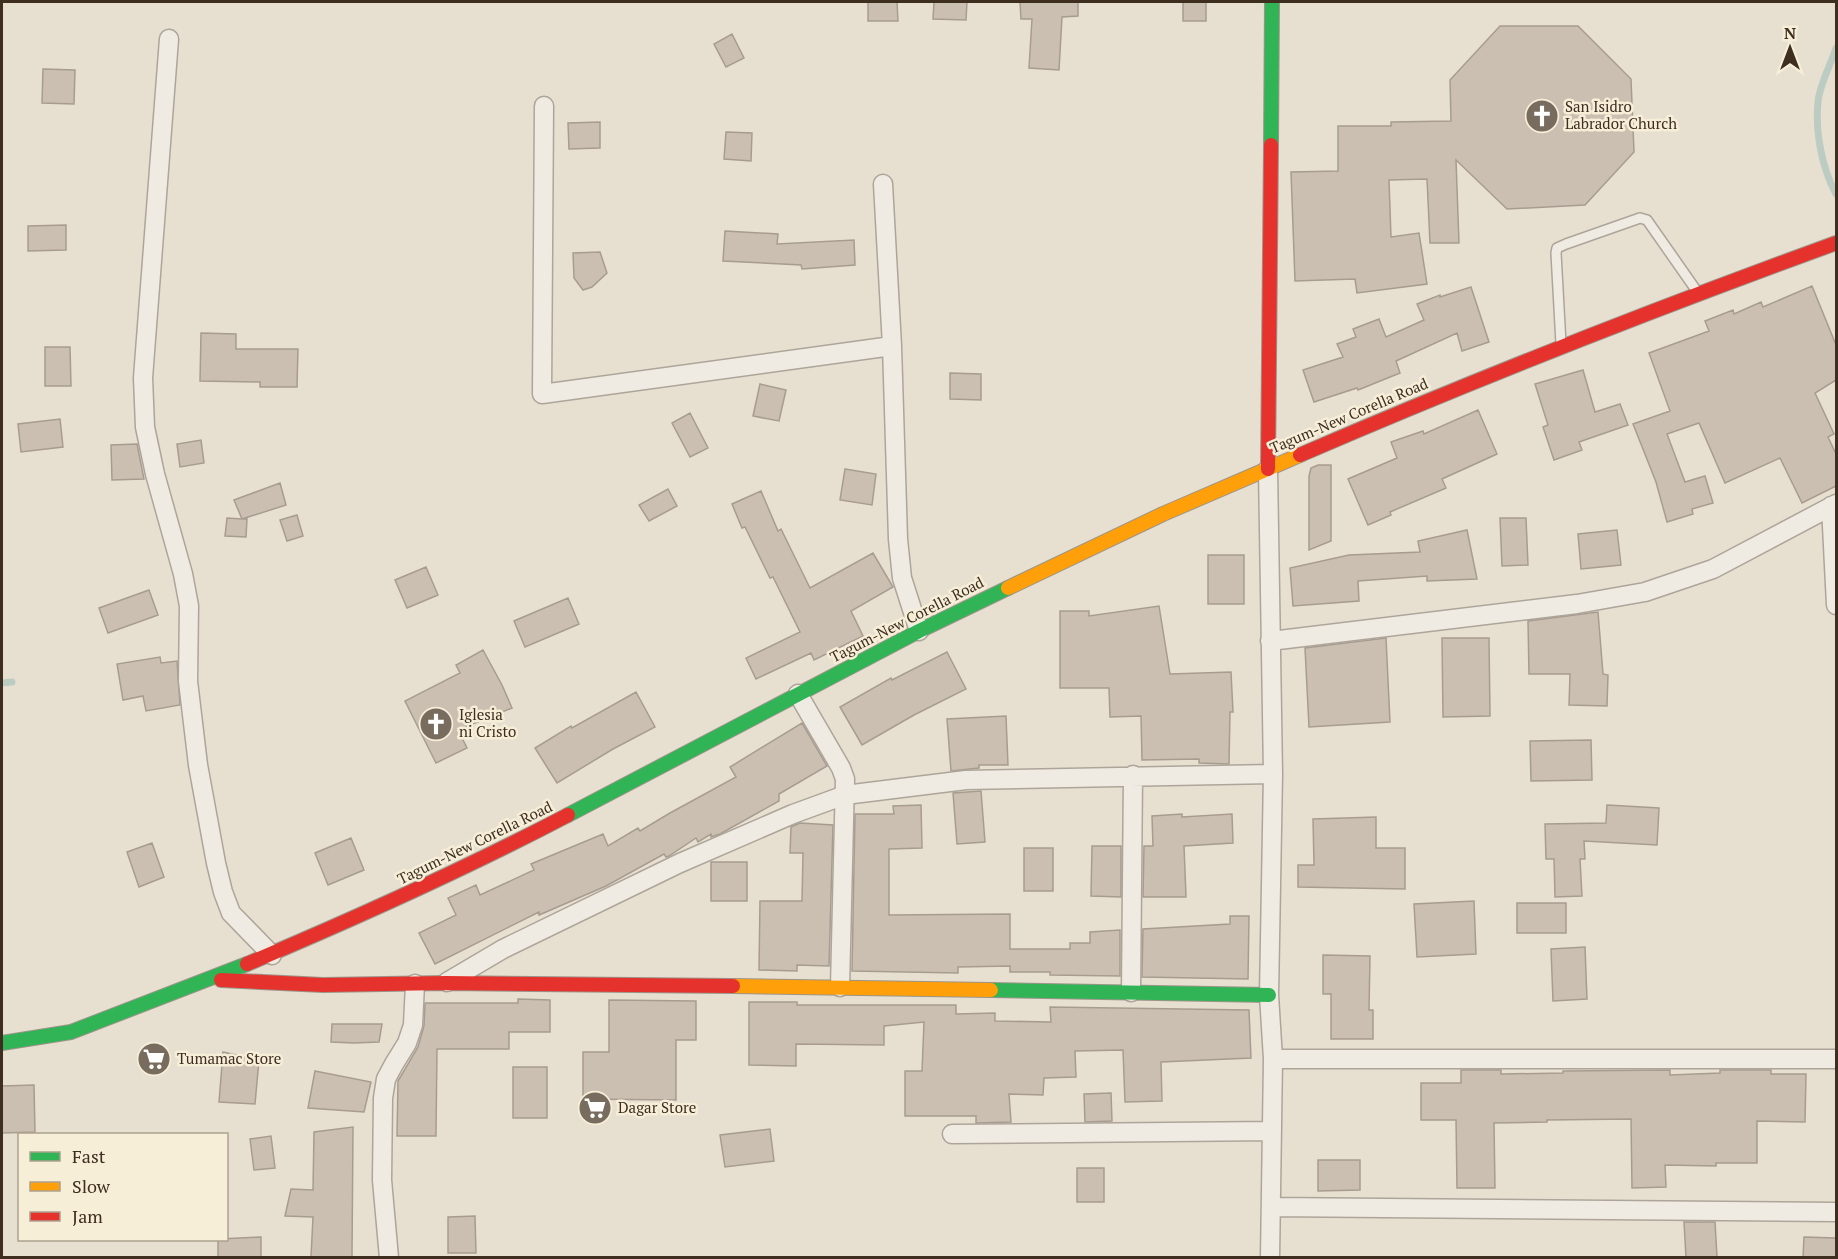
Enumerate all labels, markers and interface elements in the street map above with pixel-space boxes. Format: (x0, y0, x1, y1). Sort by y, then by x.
north arrow (1760, 18, 1820, 78)
text: N (1784, 22, 1796, 44)
place label: San Isidro Labrador Church (1565, 96, 1677, 133)
church icon: San Isidro Labrador Church (1524, 98, 1560, 134)
street label: Tagum-New Corella Road (1266, 373, 1431, 457)
street label: Tagum-New Corella Road (826, 572, 987, 667)
place label: Iglesia ni Cristo (459, 704, 516, 741)
church icon: Iglesia ni Cristo (418, 706, 454, 742)
street label: Tagum-New Corella Road (394, 796, 555, 888)
supermarket icon: Tumamac Store (136, 1041, 172, 1077)
place label: Tumamac Store (177, 1048, 281, 1068)
supermarket icon: Dagar Store (577, 1090, 613, 1126)
place label: Dagar Store (618, 1097, 696, 1117)
legend (18, 1133, 228, 1241)
text: Fast (72, 1144, 106, 1168)
text: Slow (72, 1174, 111, 1198)
text: Jam (72, 1204, 103, 1228)

